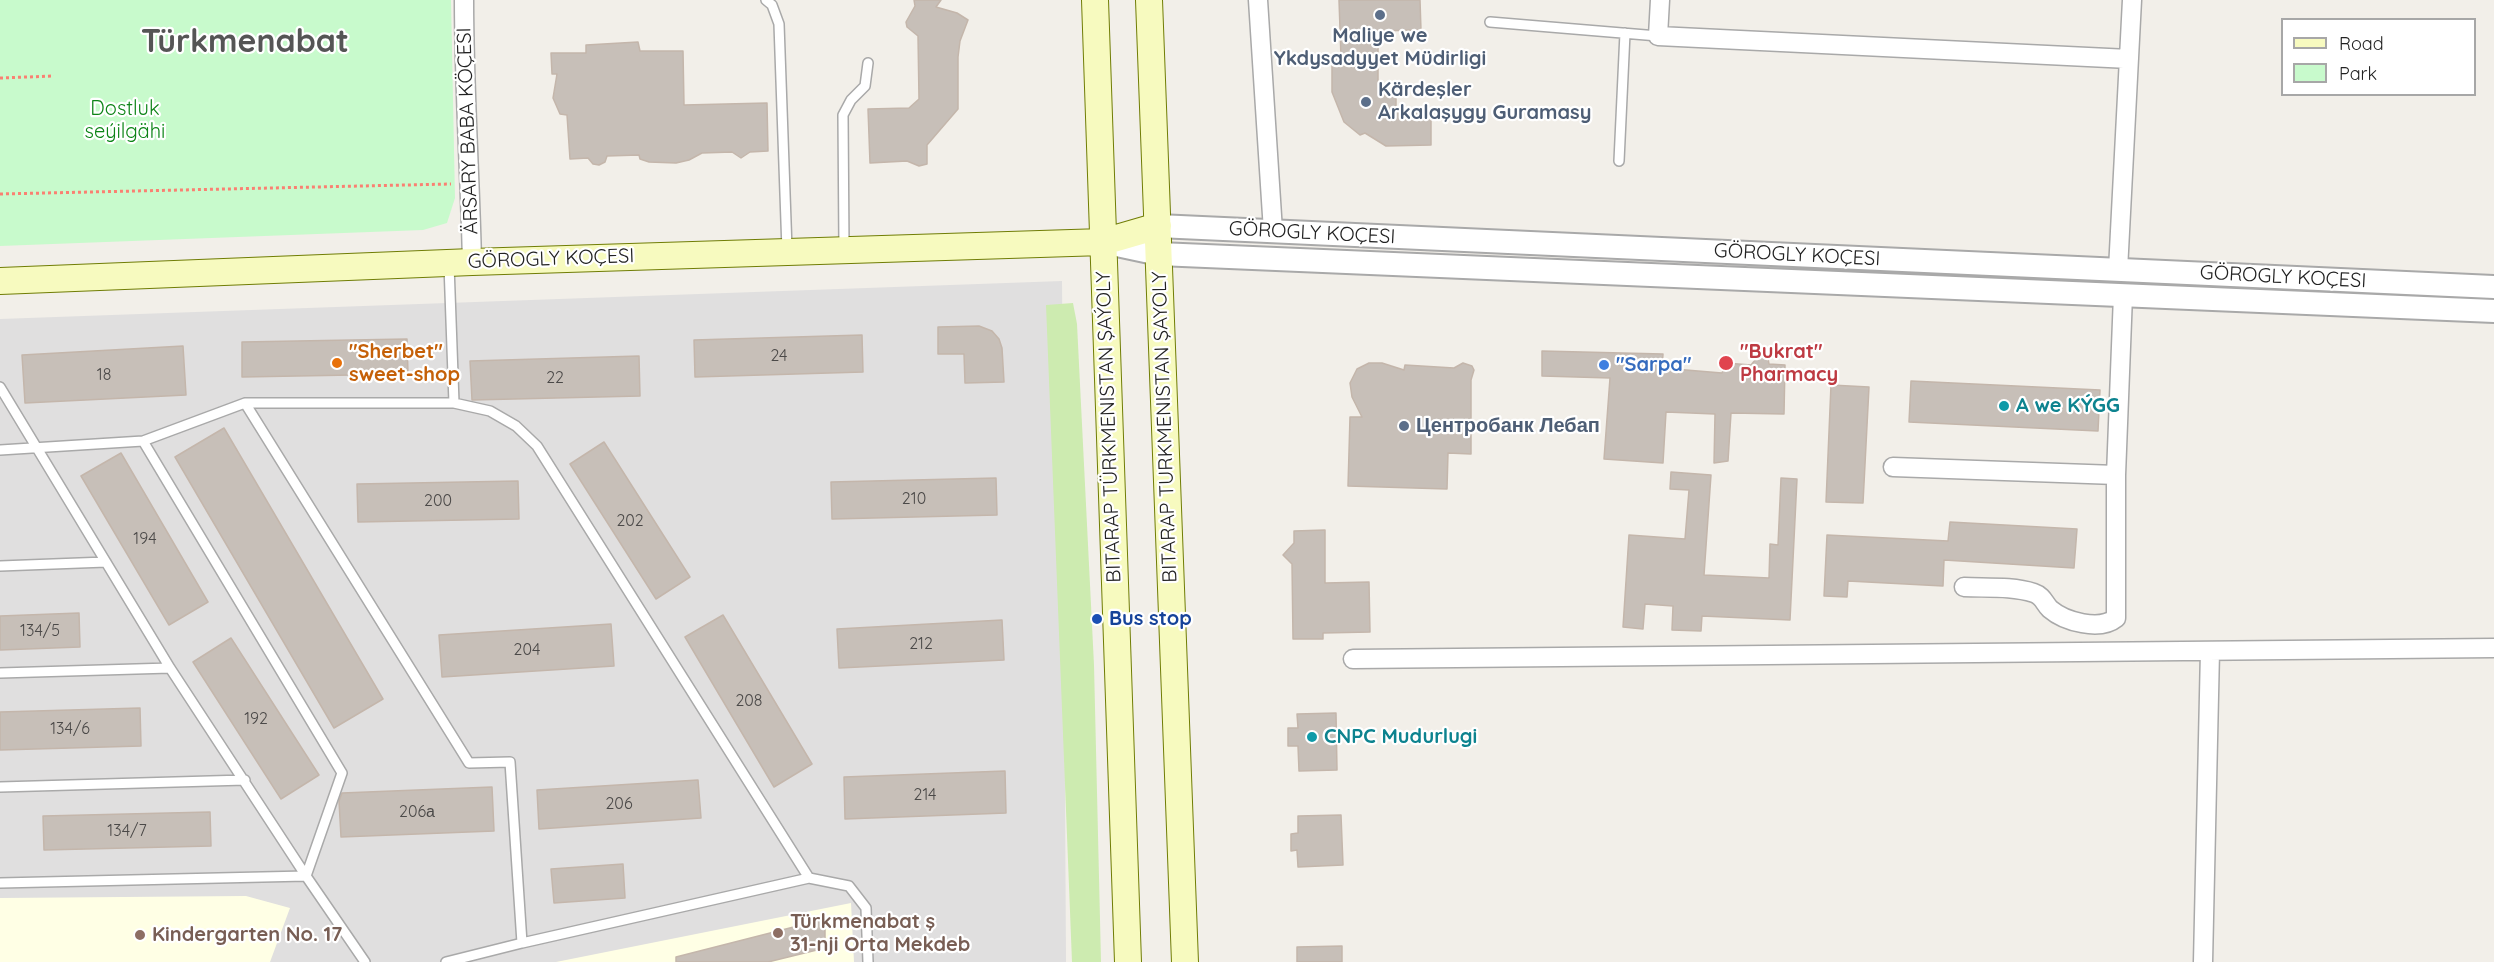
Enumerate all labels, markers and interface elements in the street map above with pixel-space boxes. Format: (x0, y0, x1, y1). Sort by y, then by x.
marker: Maliye we Ykdysadyyet Müdirligi (1373, 8, 1387, 22)
legend (2281, 18, 2476, 96)
district label: Türkmenabat (141, 23, 349, 61)
place label: Maliye we Ykdysadyyet Müdirligi (1274, 24, 1486, 71)
street label: ÄRSARY BABA KÖÇESI (452, 27, 484, 235)
text: Road (2339, 32, 2384, 55)
text: Park (2339, 62, 2377, 85)
place label: Kärdeşler Arkalaşygy Guramasy (1378, 78, 1591, 125)
marker: Kärdeşler Arkalaşygy Guramasy (1359, 95, 1373, 109)
park label: Dostluk seýilgähi (85, 97, 165, 144)
street label: GÖROGLY KOÇESI (1228, 217, 1396, 249)
street label: GÖROGLY KOÇESI (1713, 239, 1881, 271)
street label: GÖROGLY KOÇESI (467, 244, 635, 274)
street label: GÖROGLY KOÇESI (2199, 261, 2367, 293)
street label: BITARAP TÜRKMENISTAN ŞAÝOLY (1092, 271, 1126, 583)
street label: BITARAP TURKMENISTAN ŞAYOLY (1148, 271, 1182, 583)
place label: "Sherbet" sweet-shop (349, 340, 460, 387)
place label: "Bukrat" Pharmacy (1740, 340, 1838, 387)
house number: 24 (770, 346, 788, 366)
place label: "Sarpa" (1616, 353, 1691, 377)
marker: "Bukrat" Pharmacy (1717, 354, 1735, 372)
marker: "Sherbet" sweet-shop (330, 356, 344, 370)
marker: "Sarpa" (1597, 358, 1611, 372)
house number: 18 (97, 365, 111, 385)
house number: 22 (546, 368, 564, 388)
place label: A we KÝGG (2016, 394, 2120, 418)
marker: A we KÝGG (1997, 399, 2011, 413)
place label: Центробанк Лебап (1416, 414, 1600, 438)
marker: Центробанк Лебап (1397, 419, 1411, 433)
house number: 210 (902, 489, 926, 509)
house number: 200 (424, 491, 452, 511)
house number: 202 (616, 511, 644, 531)
house number: 194 (133, 529, 157, 549)
place label: Bus stop (1109, 607, 1192, 631)
marker: Bus stop (1090, 612, 1104, 626)
house number: 134/5 (20, 621, 60, 641)
house number: 212 (909, 634, 933, 654)
house number: 204 (514, 640, 540, 660)
house number: 208 (735, 691, 763, 711)
house number: 192 (244, 709, 268, 729)
house number: 134/6 (50, 719, 90, 739)
place label: CNPC Mudurlugi (1324, 725, 1477, 749)
marker: CNPC Mudurlugi (1305, 730, 1319, 744)
house number: 214 (914, 785, 936, 805)
house number: 206 (606, 794, 632, 814)
house number: 206а (399, 802, 435, 822)
house number: 134/7 (107, 821, 147, 841)
place label: Türkmenabat ş 31-nji Orta Mekdeb (790, 910, 970, 957)
place label: Kindergarten No. 17 (152, 923, 342, 947)
marker: Türkmenabat ş 31-nji Orta Mekdeb (771, 926, 785, 940)
marker: Kindergarten No. 17 (133, 928, 147, 942)

